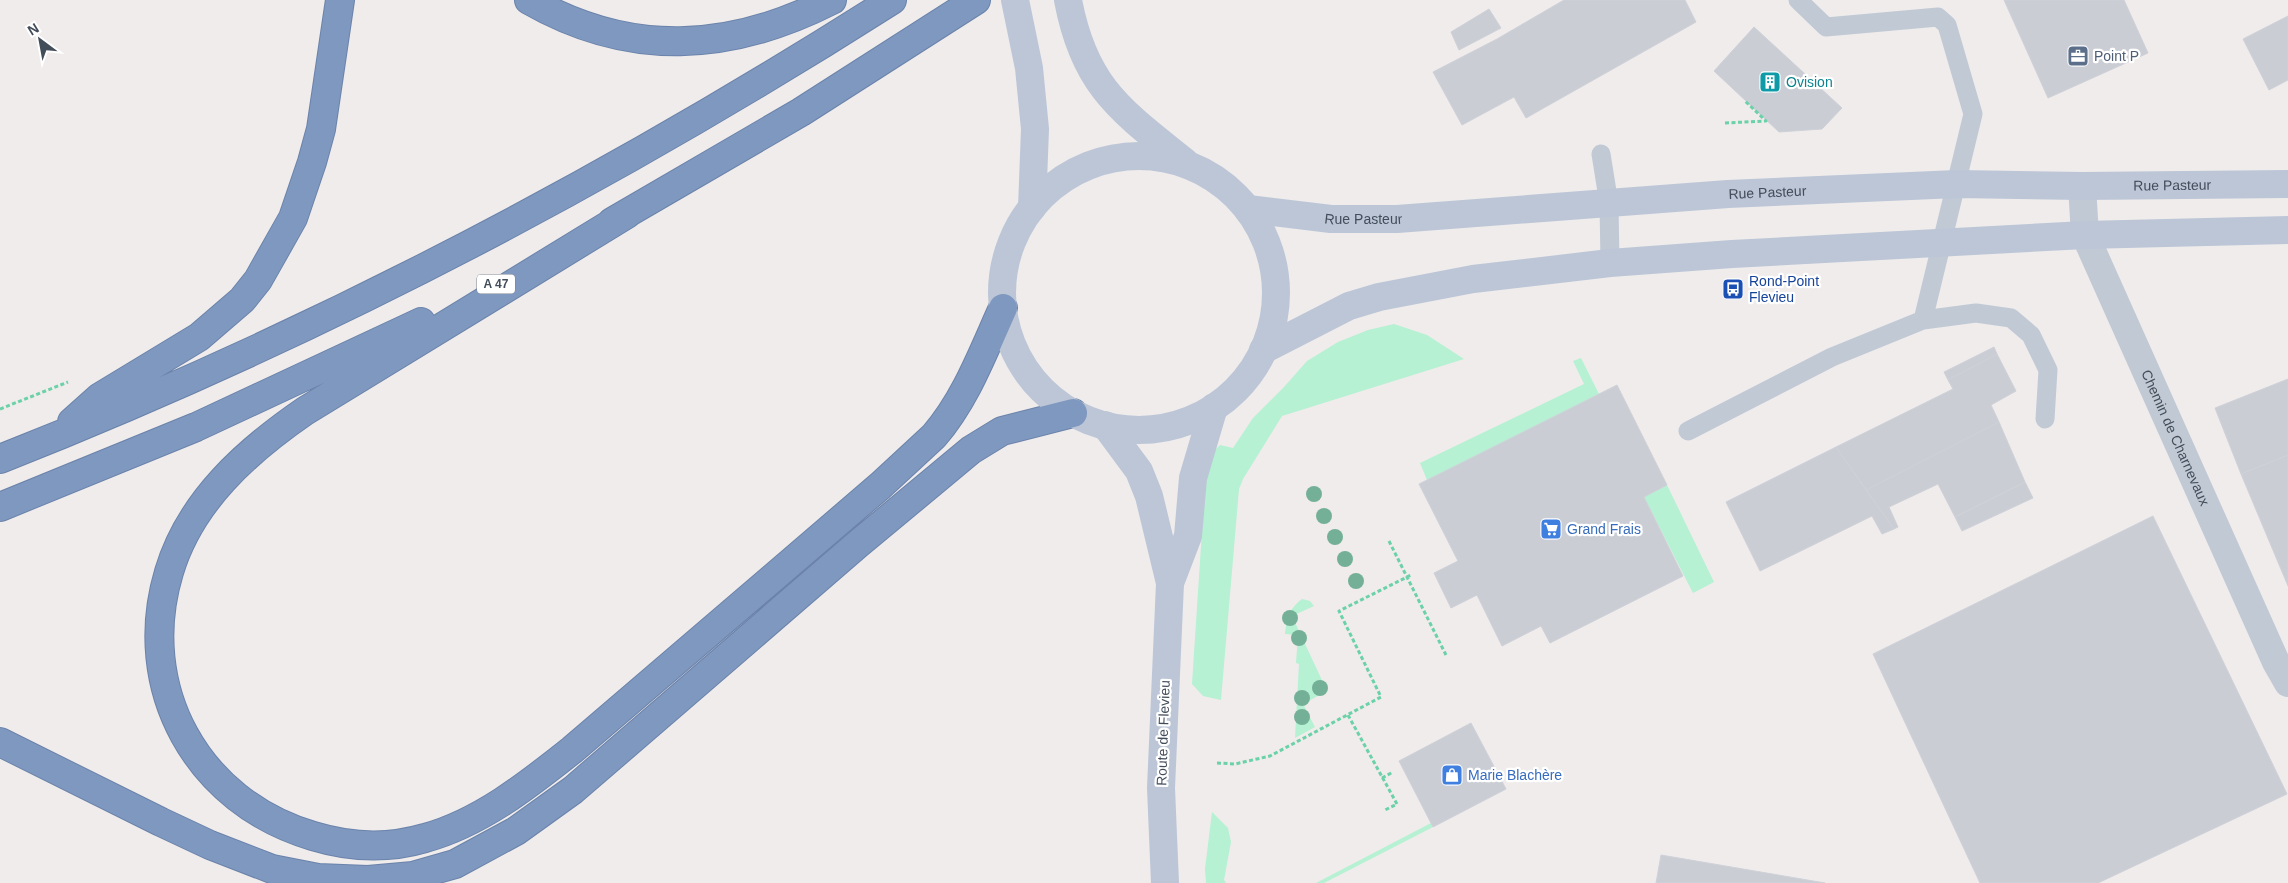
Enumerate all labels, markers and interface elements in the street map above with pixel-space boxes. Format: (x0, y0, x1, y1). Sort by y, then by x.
north arrow (15, 15, 65, 65)
text: N (25, 20, 42, 38)
office icon: Point P (2066, 44, 2090, 68)
place label: Point P (2094, 48, 2139, 64)
building icon: Ovision (1758, 70, 1782, 94)
place label: Ovision (1786, 74, 1833, 90)
street label: Rue Pasteur (2133, 177, 2212, 194)
street label: Rue Pasteur (1728, 183, 1807, 202)
street label: Rue Pasteur (1324, 210, 1403, 227)
place label: Rond-Point Flevieu (1749, 273, 1819, 305)
road number: A 47 (477, 274, 515, 294)
bus stop icon: Rond-Point Flevieu (1721, 277, 1745, 301)
street label: Chemin de Charnevaux (2138, 367, 2213, 508)
supermarket icon: Grand Frais (1539, 517, 1563, 541)
place label: Grand Frais (1567, 521, 1641, 537)
street label: Route de Flevieu (1153, 680, 1173, 786)
shop icon: Marie Blachère (1440, 763, 1464, 787)
place label: Marie Blachère (1468, 767, 1562, 783)

